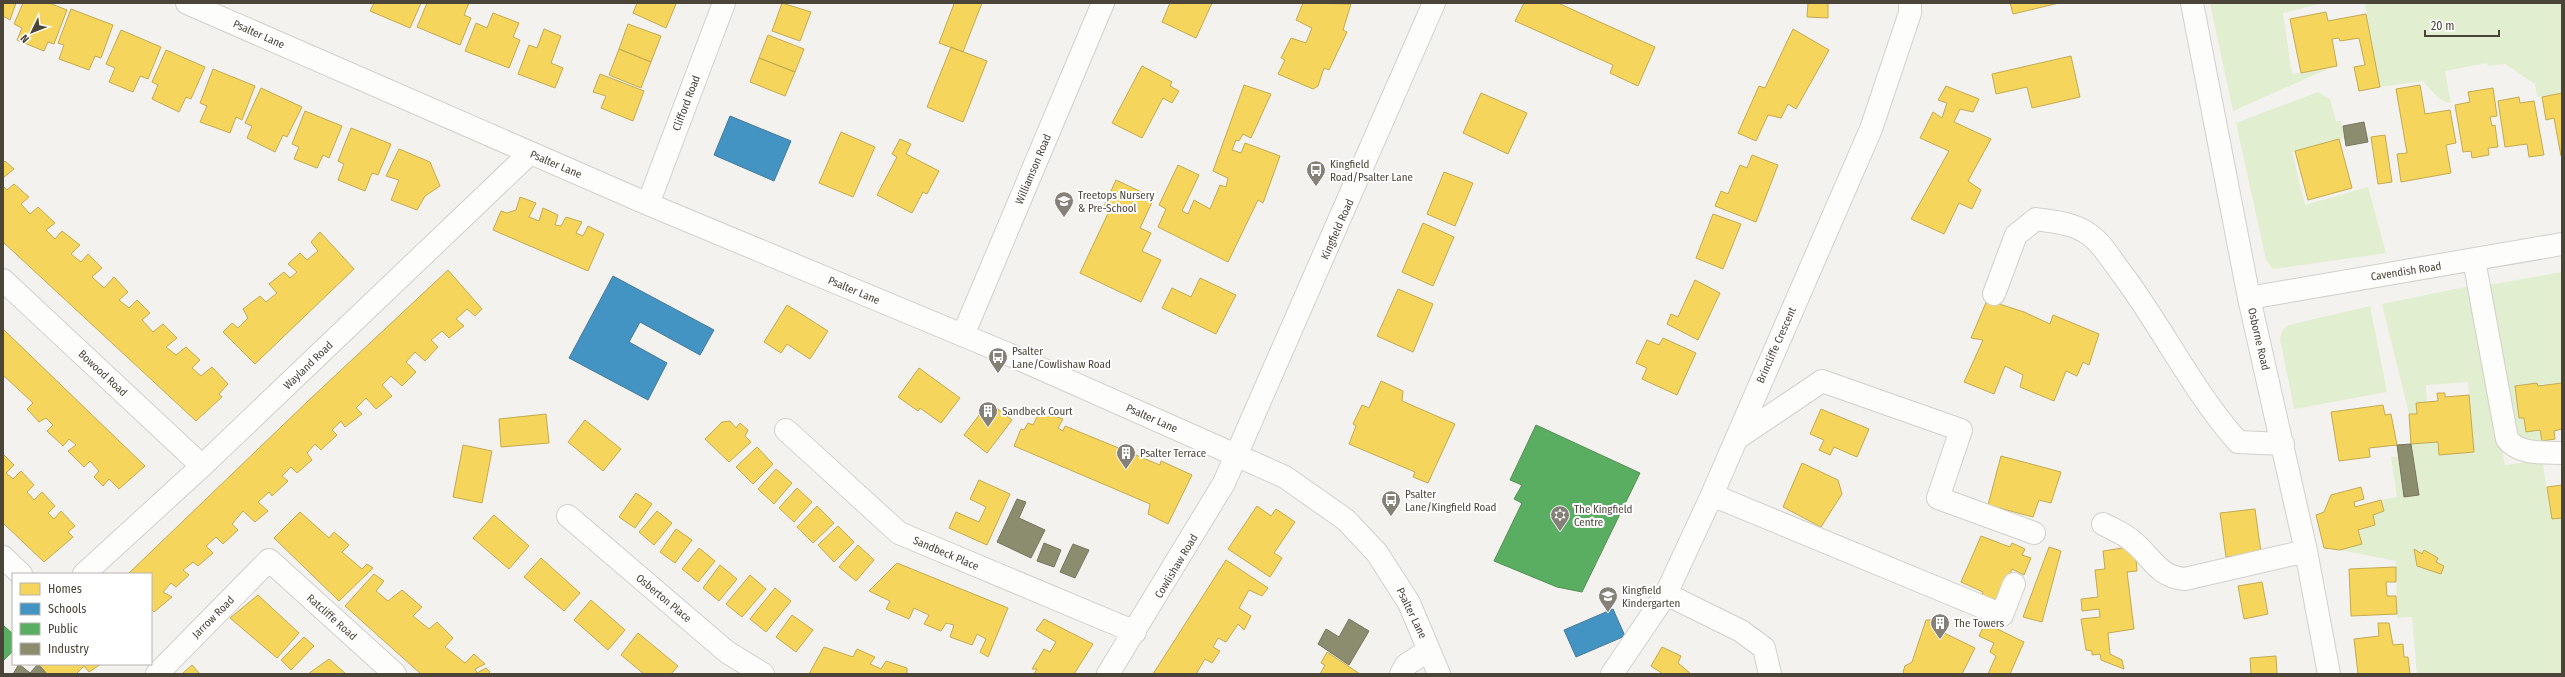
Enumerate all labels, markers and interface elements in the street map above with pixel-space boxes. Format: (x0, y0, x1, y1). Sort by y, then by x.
north arrow (12, 12, 52, 52)
scale bar (2425, 12, 2499, 38)
street label: Psalter Lane (231, 17, 287, 52)
text: 20 m (2431, 19, 2455, 33)
text: N (18, 32, 32, 45)
street label: Clifford Road (670, 74, 703, 133)
street label: Williamson Road (1013, 132, 1054, 206)
street label: Psalter Lane (528, 148, 584, 181)
place label: Kingfield Road/Psalter Lane (1330, 158, 1413, 184)
bus stop icon: Kingfield Road/Psalter Lane (1305, 159, 1327, 187)
place label: Treetops Nursery & Pre-School (1078, 189, 1155, 215)
school or university icon: Treetops Nursery & Pre-School (1053, 190, 1075, 218)
street label: Kingfield Road (1318, 197, 1357, 261)
street label: Cavendish Road (2370, 259, 2442, 283)
street label: Psalter Lane (826, 274, 882, 307)
street label: Brincliffe Crescent (1754, 305, 1799, 385)
street label: Osborne Road (2245, 307, 2272, 372)
street label: Wayland Road (281, 339, 336, 392)
place label: Psalter Lane/Cowlishaw Road (1012, 345, 1111, 371)
bus stop icon: Psalter Lane/Cowlishaw Road (987, 346, 1009, 374)
street label: Bowood Road (76, 348, 130, 399)
building icon: Sandbeck Court (977, 400, 999, 428)
street label: Psalter Lane (1124, 401, 1180, 436)
place label: Sandbeck Court (1002, 405, 1073, 418)
building icon: Psalter Terrace (1115, 442, 1137, 470)
place label: Psalter Terrace (1140, 447, 1206, 460)
place label: Psalter Lane/Kingfield Road (1405, 488, 1496, 514)
bus stop icon: Psalter Lane/Kingfield Road (1380, 489, 1402, 517)
place label: The Kingfield Centre (1574, 503, 1632, 529)
synagogue icon: The Kingfield Centre (1549, 504, 1571, 532)
street label: Cowlishaw Road (1152, 532, 1201, 601)
street label: Sandbeck Place (911, 534, 981, 573)
street label: Osberton Place (633, 571, 694, 625)
legend (12, 573, 152, 665)
text: Homes (48, 582, 82, 596)
place label: Kingfield Kindergarten (1622, 584, 1680, 610)
school or university icon: Kingfield Kindergarten (1597, 585, 1619, 613)
street label: Psalter Lane (1394, 586, 1429, 641)
street label: Ratcliffe Road (304, 592, 359, 643)
street label: Jarrow Road (190, 594, 237, 641)
text: Schools (48, 602, 86, 616)
building icon: The Towers (1929, 612, 1951, 640)
place label: The Towers (1954, 617, 2005, 630)
text: Public (48, 622, 78, 636)
text: Industry (48, 642, 89, 656)

